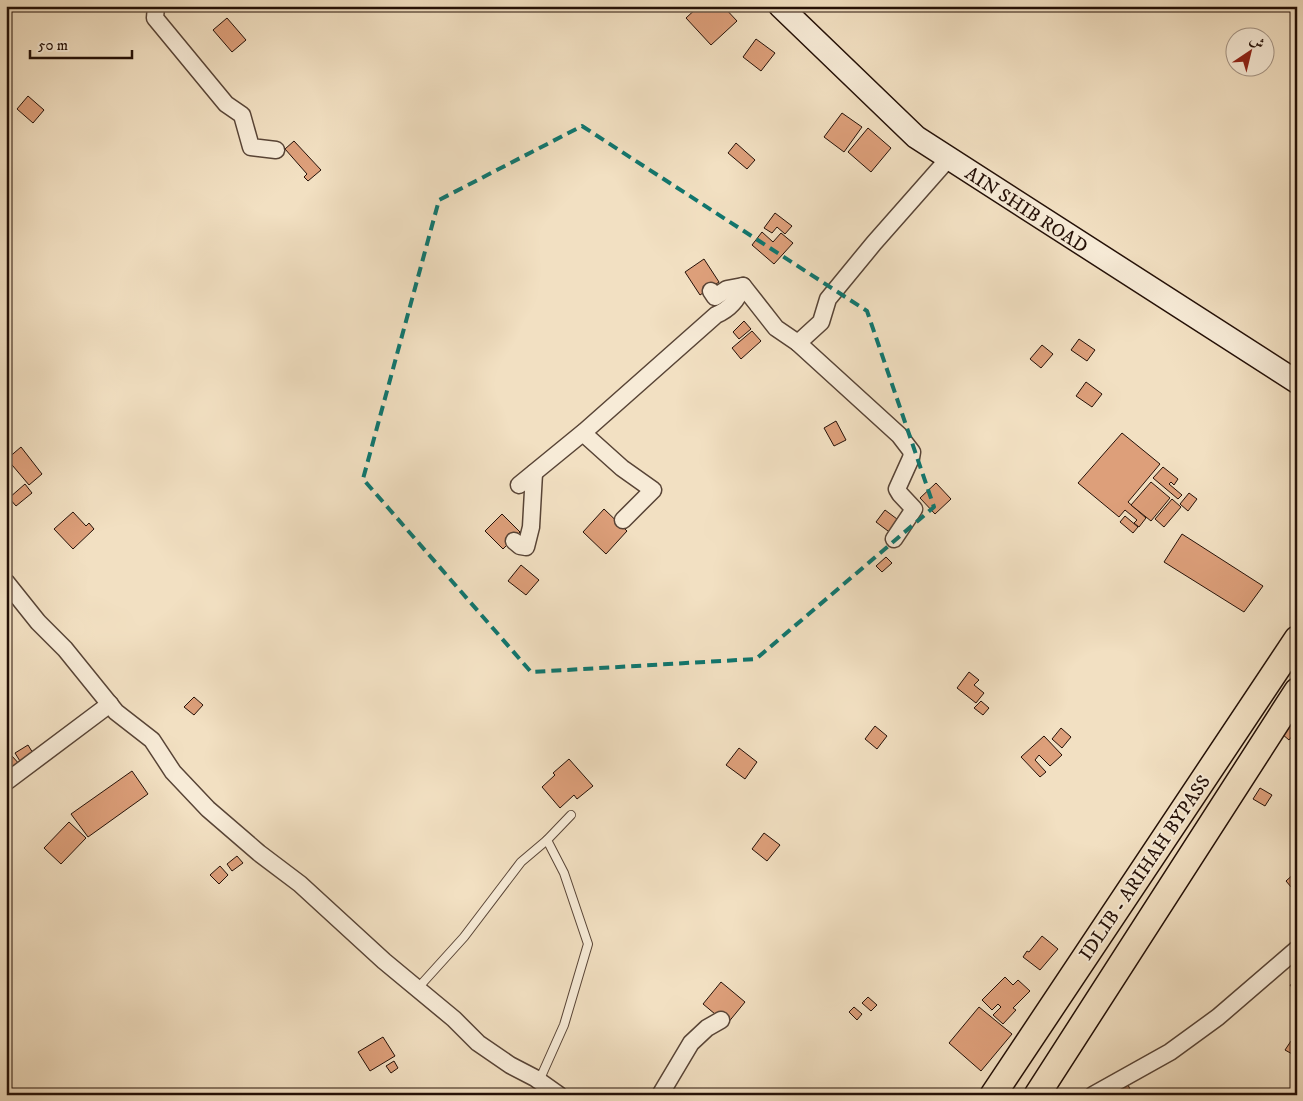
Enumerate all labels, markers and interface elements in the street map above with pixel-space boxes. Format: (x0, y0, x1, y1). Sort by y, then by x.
scale bar (30, 28, 132, 60)
north arrow (1226, 28, 1276, 78)
text: ش (1246, 31, 1268, 54)
text: 50 m (38, 36, 68, 55)
street label: AIN SHIB ROAD (961, 162, 1092, 258)
street label: IDLIB - ARIHAH BYPASS (1075, 771, 1216, 965)

